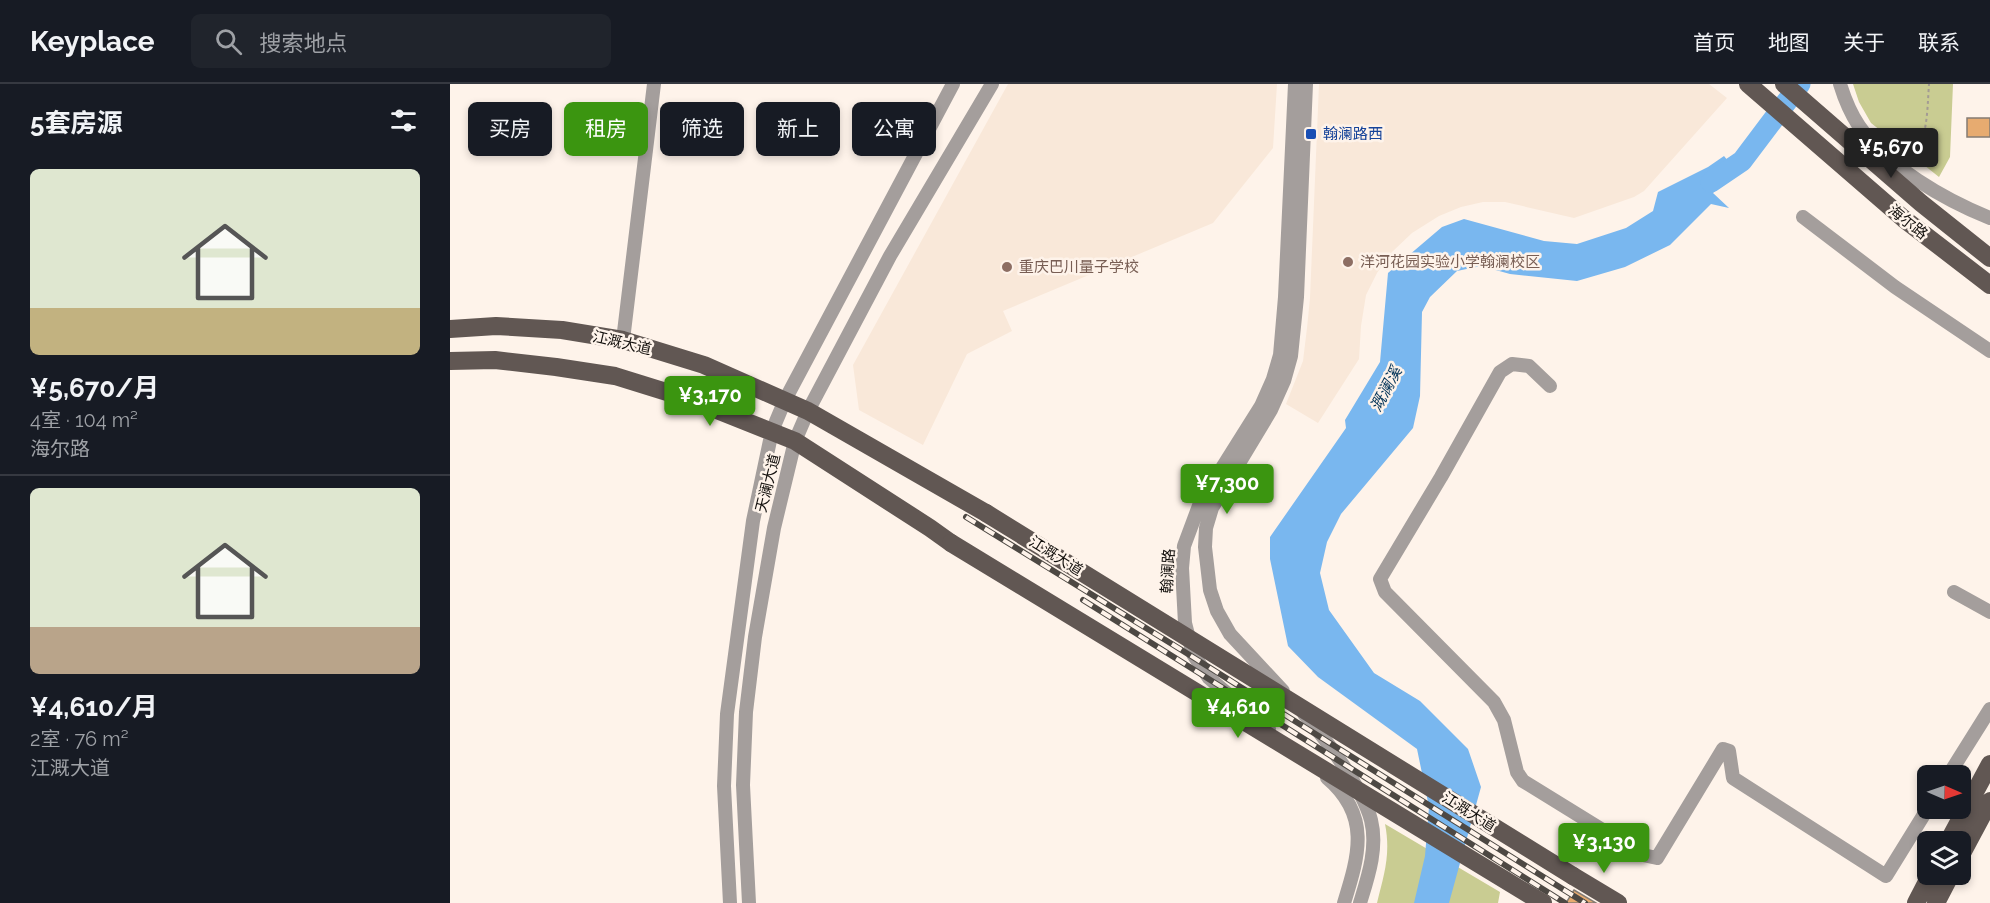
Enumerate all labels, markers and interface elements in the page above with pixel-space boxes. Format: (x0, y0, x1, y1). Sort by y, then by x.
search box (191, 14, 611, 68)
text: Keyplace (30, 25, 155, 58)
icon: search (212, 25, 245, 58)
text: 搜索地点 (260, 30, 348, 56)
text: 首页 (1693, 30, 1735, 55)
text: 地图 (1768, 30, 1810, 55)
text: 关于 (1843, 30, 1885, 55)
text: 联系 (1918, 30, 1960, 55)
chip: 买房 (468, 102, 552, 156)
chip: 租房 (564, 102, 648, 156)
chip: 筛选 (660, 102, 744, 156)
chip: 新上 (756, 102, 840, 156)
chip: 公寓 (852, 102, 936, 156)
icon: filters (387, 104, 420, 137)
text: 5套房源 (30, 108, 122, 138)
place label: 翰澜路西 (1323, 125, 1383, 143)
marker: 翰澜路西 (1304, 127, 1318, 141)
pin: ¥5,670 (1842, 128, 1940, 179)
text: ¥5,670 (1858, 135, 1924, 159)
street label: 海尔路 (1885, 201, 1931, 243)
icon: home (171, 208, 279, 316)
place label: 洋河花园实验小学翰澜校区 (1360, 253, 1540, 271)
marker: 洋河花园实验小学翰澜校区 (1341, 255, 1355, 269)
place label: 重庆巴川量子学校 (1019, 258, 1139, 276)
marker: 重庆巴川量子学校 (1000, 260, 1014, 274)
street label: 江溉大道 (591, 327, 653, 359)
water label: 溉澜溪 (1366, 362, 1407, 415)
text: ¥5,670/月 (30, 373, 159, 403)
pin: ¥3,170 (661, 376, 759, 427)
text: ¥3,170 (678, 383, 742, 407)
text: 4室 · 104 m² (30, 408, 138, 432)
text: 海尔路 (30, 437, 90, 461)
street label: 天澜大道 (752, 452, 784, 514)
pin: ¥7,300 (1178, 464, 1276, 515)
text: ¥7,300 (1195, 471, 1259, 495)
icon: home (171, 527, 279, 635)
street label: 江溉大道 (1026, 532, 1086, 580)
street label: 翰澜路 (1158, 548, 1178, 594)
pin: ¥4,610 (1189, 688, 1287, 739)
text: ¥4,610/月 (30, 692, 158, 722)
text: ¥4,610 (1206, 695, 1270, 719)
text: 2室 · 76 m² (30, 727, 128, 751)
text: 江溉大道 (30, 756, 110, 780)
north arrow (1917, 765, 1971, 819)
map controls (1917, 765, 1971, 885)
street label: 江溉大道 (1439, 788, 1499, 836)
pin: ¥3,130 (1555, 823, 1653, 874)
text: ¥3,130 (1572, 830, 1636, 854)
button: layers (1917, 831, 1971, 885)

